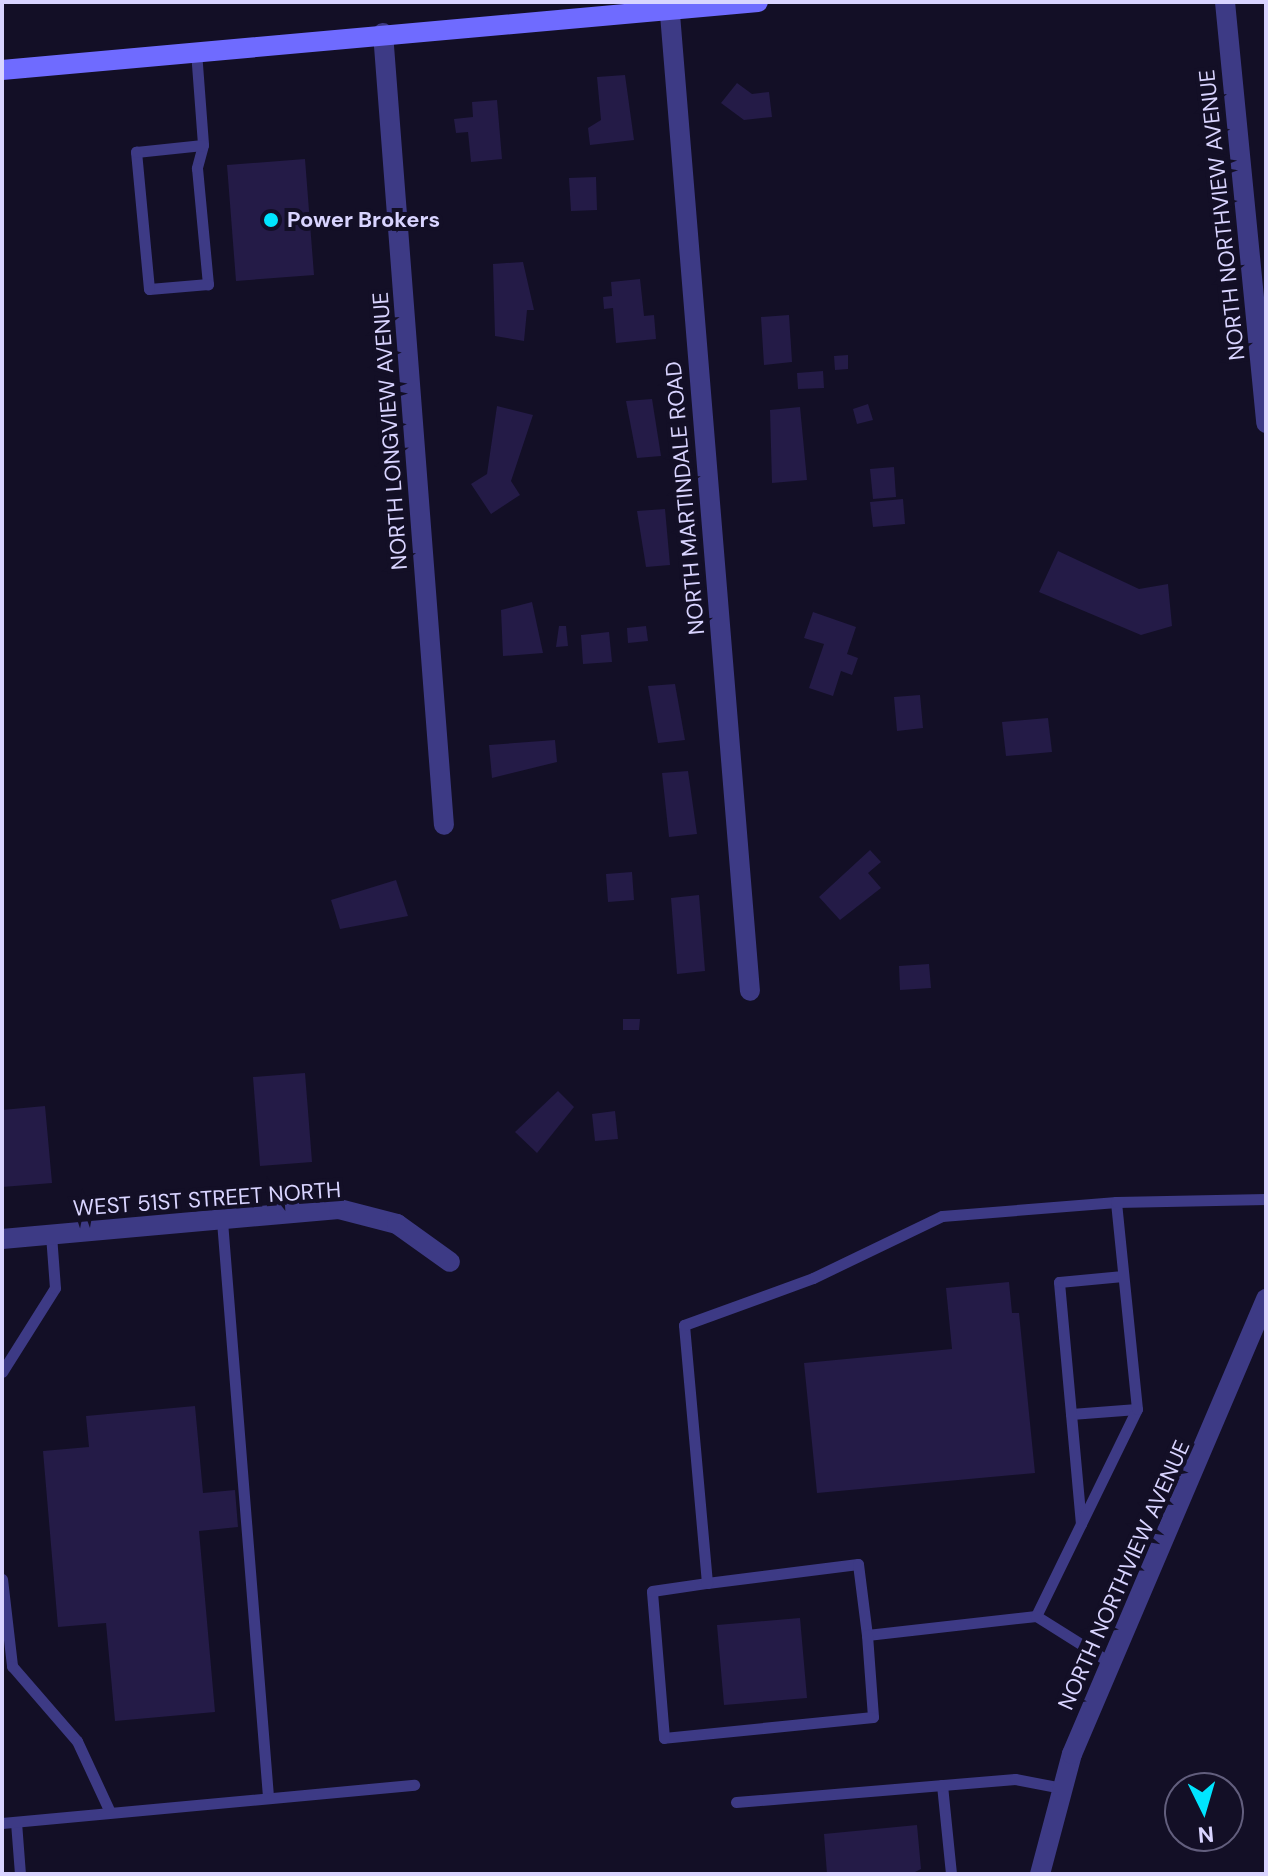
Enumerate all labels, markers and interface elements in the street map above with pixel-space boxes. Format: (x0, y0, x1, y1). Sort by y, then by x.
street label: NORTH NORTHVIEW AVENUE (1194, 68, 1250, 362)
place label: Power Brokers (287, 207, 440, 233)
marker: Power Brokers (262, 211, 280, 229)
street label: NORTH LONGVIEW AVENUE (367, 291, 413, 571)
street label: NORTH MARTINDALE ROAD (660, 360, 710, 636)
street label: WEST 51ST STREET NORTH (72, 1176, 342, 1222)
street label: NORTH NORTHVIEW AVENUE (1053, 1436, 1195, 1714)
north arrow (1164, 1772, 1244, 1852)
text: N (1197, 1819, 1215, 1850)

